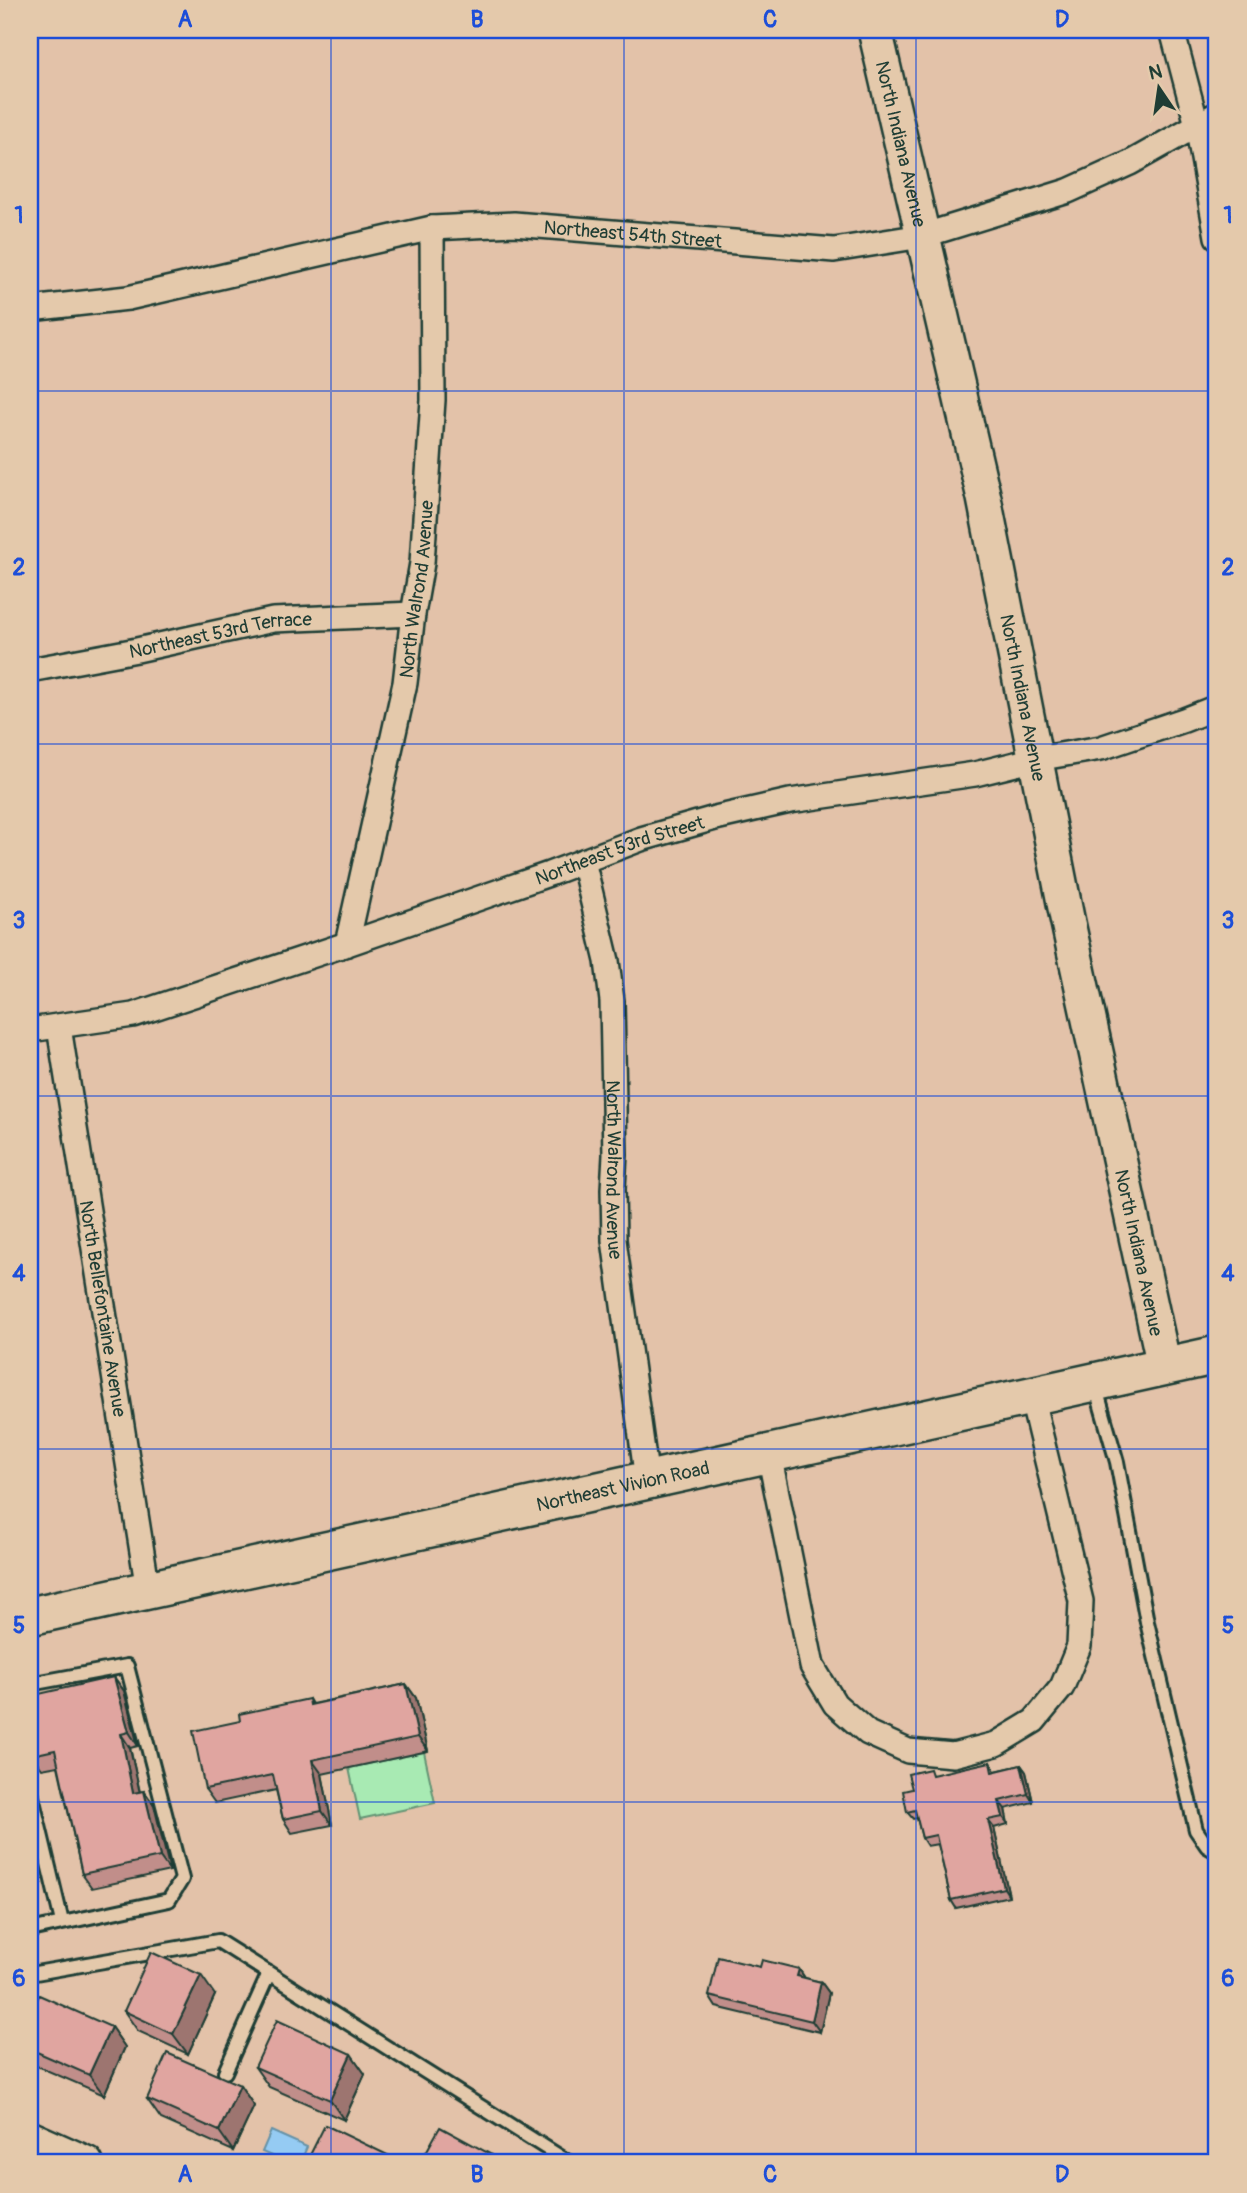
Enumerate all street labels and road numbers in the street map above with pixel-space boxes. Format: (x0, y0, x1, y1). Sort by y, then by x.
street label: North Indiana Avenue (870, 59, 932, 230)
street label: Northeast 54th Street (543, 215, 723, 254)
street label: North Walrond Avenue (395, 499, 439, 680)
street label: Northeast 53rd Terrace (127, 607, 313, 664)
street label: North Indiana Avenue (994, 612, 1051, 784)
street label: Northeast 53rd Street (532, 811, 707, 891)
street label: North Walrond Avenue (600, 1080, 628, 1262)
street label: North Indiana Avenue (1109, 1167, 1168, 1339)
street label: North Bellefontaine Avenue (74, 1199, 132, 1419)
street label: Northeast Vivion Road (534, 1456, 712, 1517)

